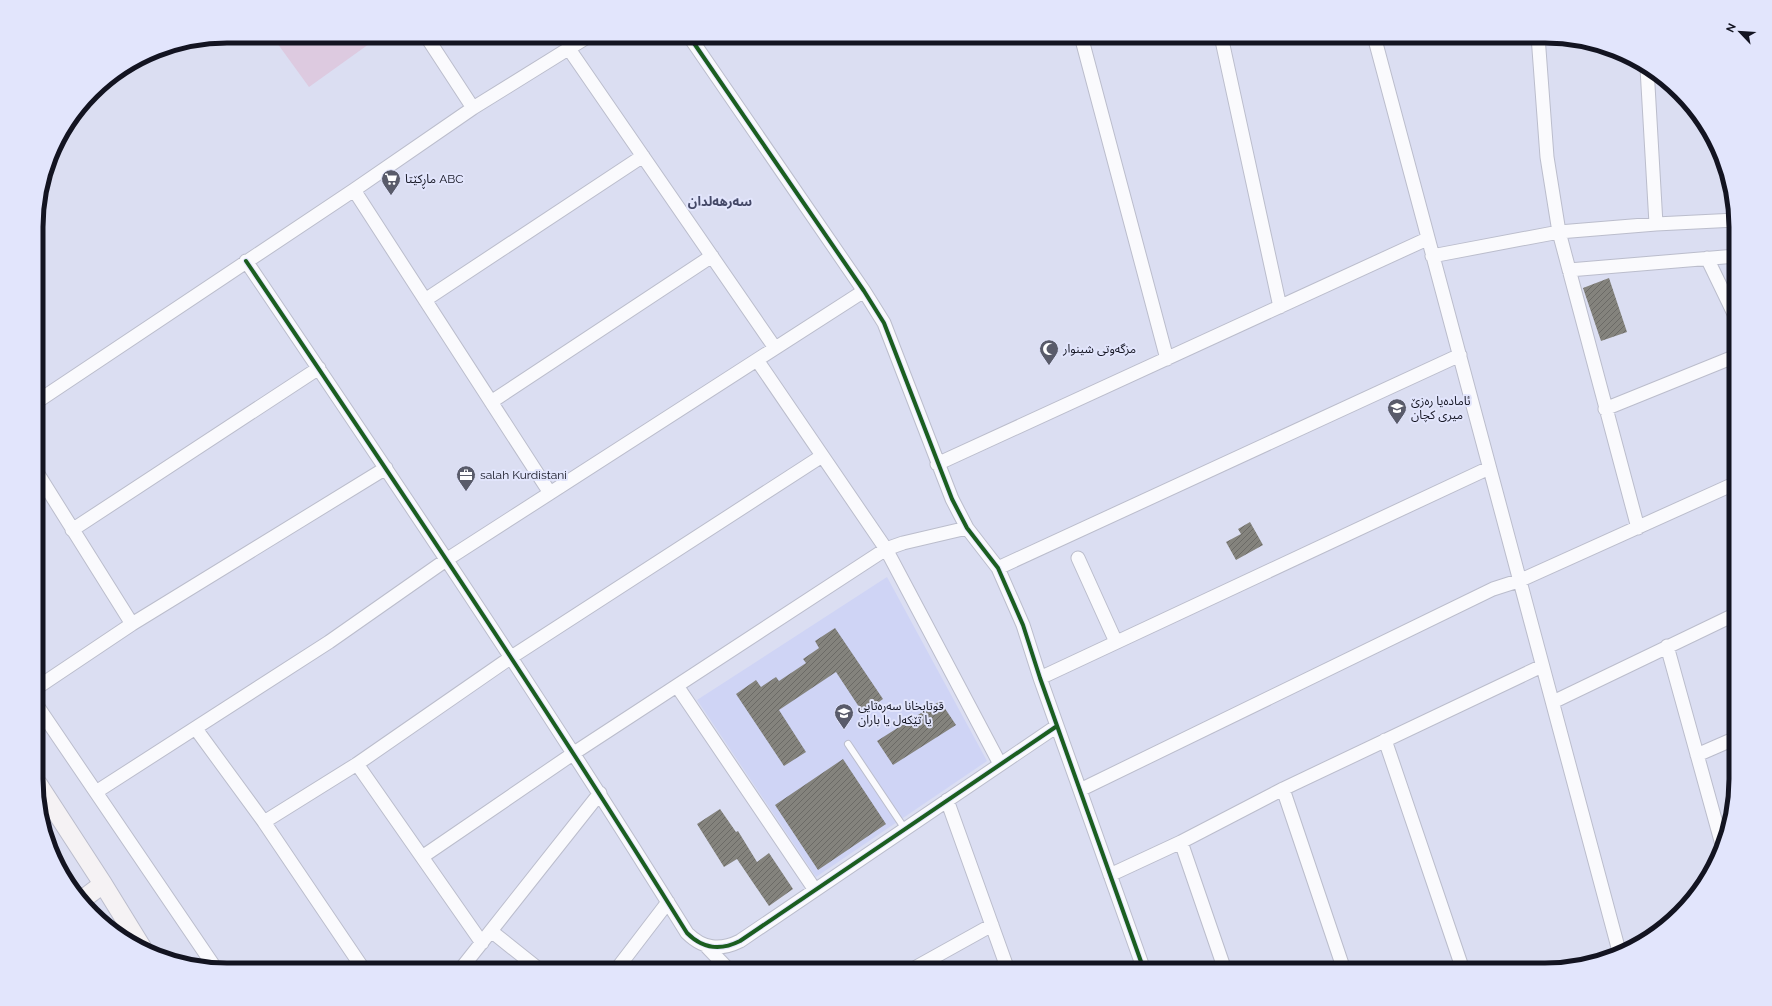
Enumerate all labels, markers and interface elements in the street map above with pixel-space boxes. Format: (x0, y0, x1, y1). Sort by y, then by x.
north arrow (1720, 12, 1760, 52)
text: N (1724, 21, 1739, 35)
supermarket icon: ماڕکێتا ABC (380, 168, 402, 196)
place label: ماڕکێتا ABC (405, 172, 464, 190)
district label: سەرهەلدان (688, 194, 752, 209)
mosque icon: مزگەوتی شينوار (1038, 338, 1060, 366)
place label: مزگەوتی شينوار (1062, 342, 1136, 356)
place label: ئامادەيا رەزێ ميرى كچان (1411, 394, 1471, 423)
school or university icon: ئامادەيا رەزێ ميرى كچان (1386, 397, 1408, 425)
office icon: salah Kurdistani (455, 464, 477, 492)
place label: salah Kurdistani (480, 468, 567, 482)
place label: قوتابخانا سەرەتایی یا تێکەل یا باران (858, 699, 944, 727)
school or university icon: قوتابخانا سەرەتایی یا تێکەل یا باران (833, 702, 855, 730)

